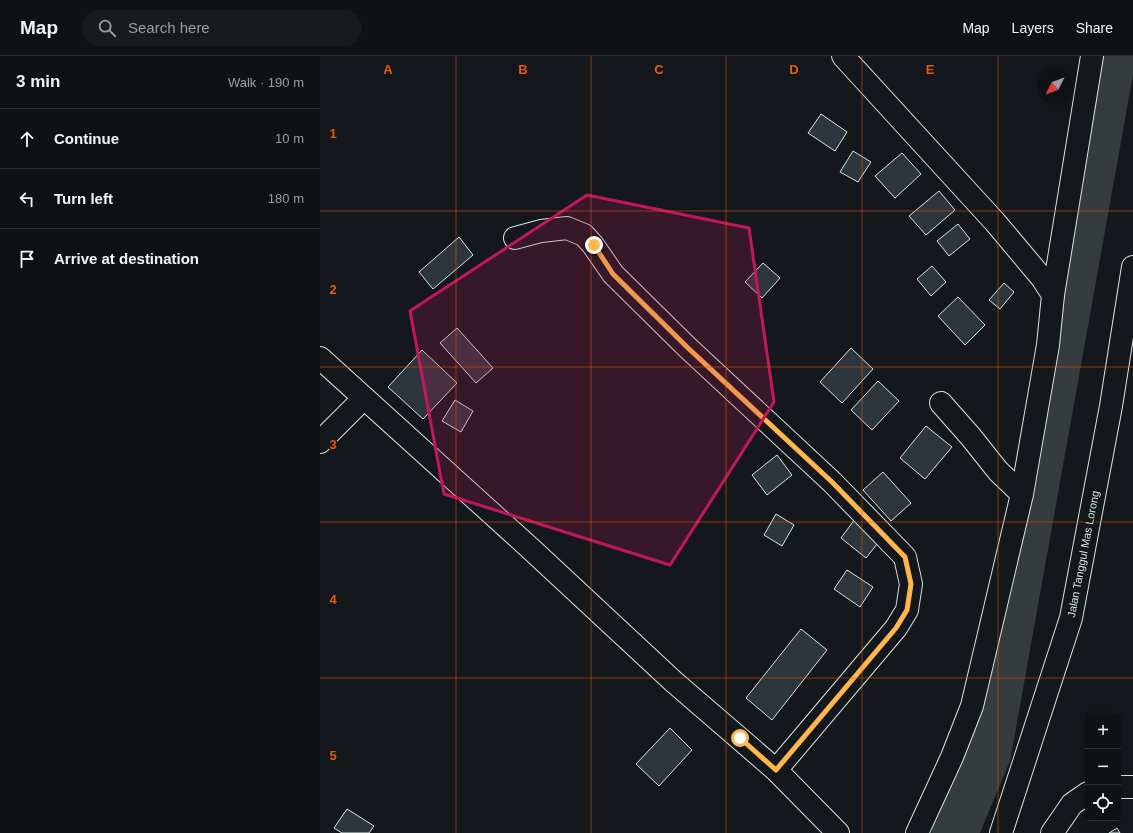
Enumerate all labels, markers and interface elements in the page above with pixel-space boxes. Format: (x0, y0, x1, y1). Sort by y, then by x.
search box (82, 10, 362, 46)
text: Map (20, 17, 58, 38)
icon: search (96, 17, 118, 39)
text: Search here (128, 19, 210, 36)
text: Map (962, 20, 990, 36)
text: Layers (1012, 20, 1054, 36)
text: Share (1076, 20, 1113, 36)
text: A (383, 62, 393, 77)
text: B (518, 62, 528, 77)
text: C (654, 62, 664, 77)
text: D (789, 62, 799, 77)
text: E (926, 62, 935, 77)
north arrow (1037, 68, 1073, 104)
text: 3 min (16, 72, 60, 91)
text: Walk · 190 m (228, 75, 304, 90)
text: 1 (329, 126, 337, 141)
icon: ahead (16, 128, 38, 150)
text: Continue (54, 130, 119, 147)
text: 10 m (275, 131, 304, 146)
icon: left (16, 188, 38, 210)
text: Turn left (54, 190, 113, 207)
text: 180 m (268, 191, 304, 206)
route end (585, 236, 603, 254)
icon: arrive (16, 248, 38, 270)
text: Arrive at destination (54, 250, 199, 267)
text: 2 (329, 282, 337, 297)
text: 3 (329, 437, 337, 452)
street label: Jalan Tanggul Mas Lorong (1065, 490, 1101, 618)
text: 4 (329, 592, 337, 607)
map controls (1085, 713, 1121, 821)
button: + (1085, 713, 1121, 749)
route start (731, 729, 749, 747)
text: 5 (329, 748, 337, 763)
button: − (1085, 749, 1121, 785)
button: locate (1085, 785, 1121, 821)

